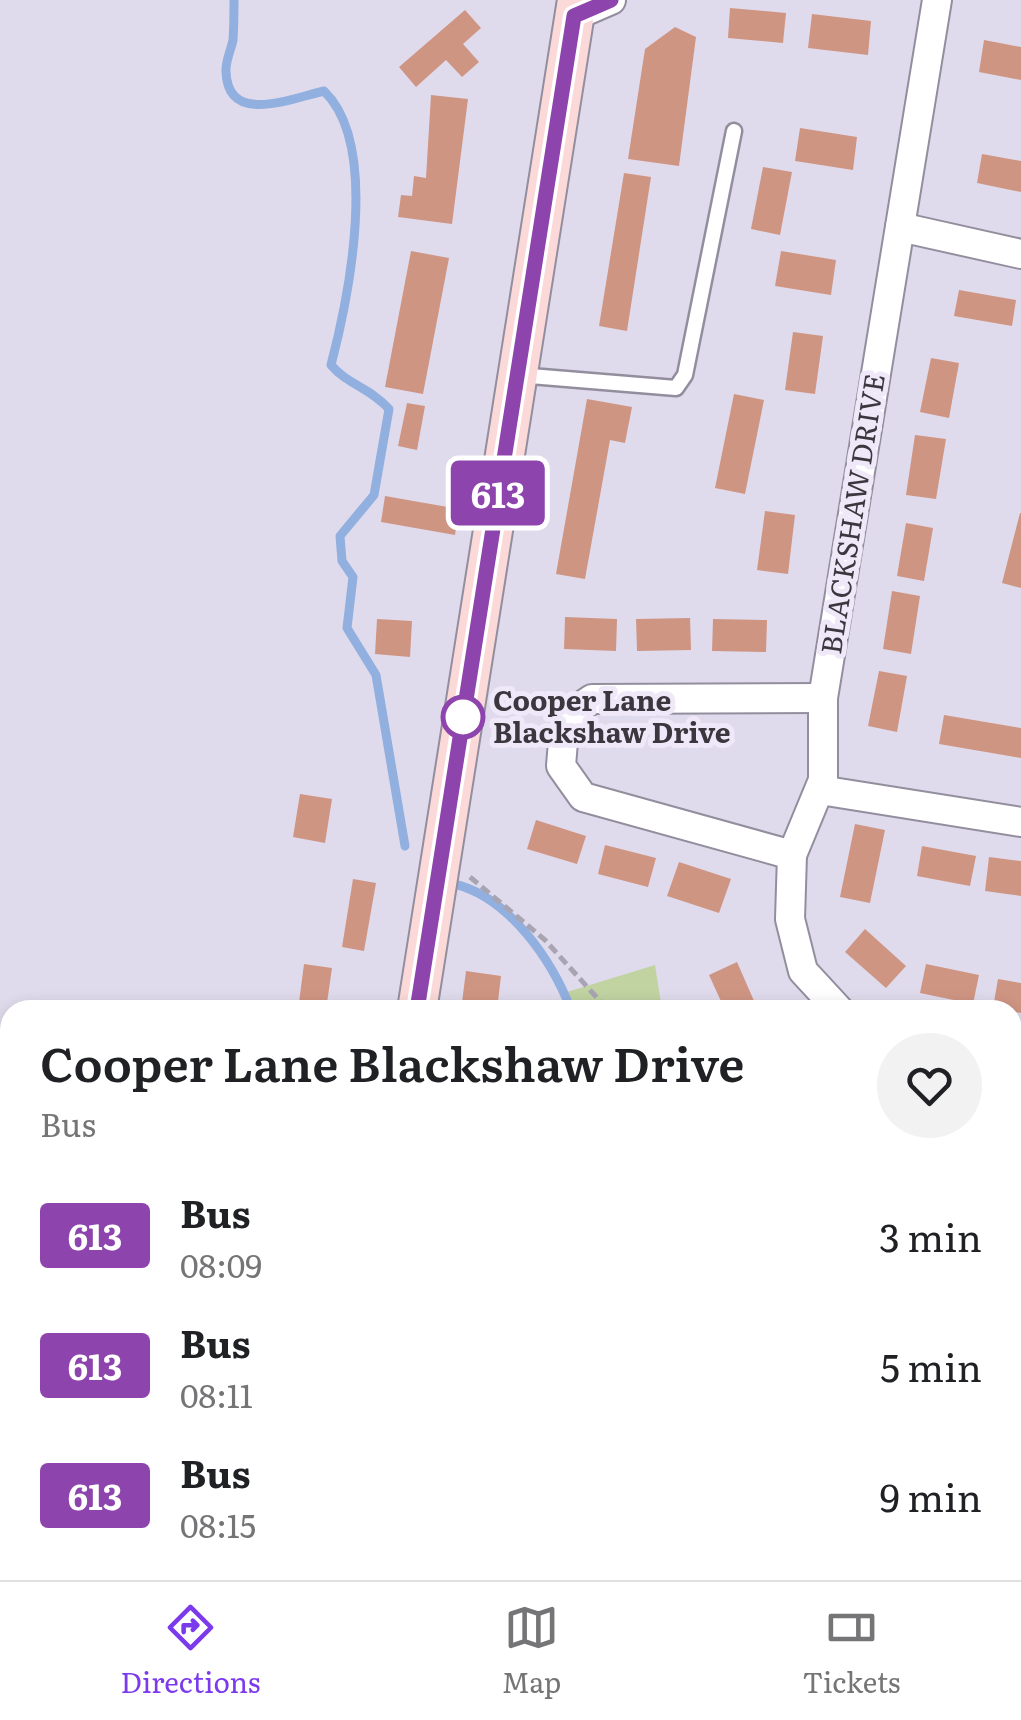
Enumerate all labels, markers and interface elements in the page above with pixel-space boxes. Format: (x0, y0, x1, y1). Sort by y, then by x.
street label: BLACKSHAW DRIVE (808, 371, 894, 657)
line badge: 613 (440, 460, 556, 526)
text: 613 (471, 467, 525, 519)
place label: Cooper Lane Blackshaw Drive (493, 678, 731, 752)
marker: Cooper Lane Blackshaw Drive (442, 696, 484, 738)
text: Cooper Lane Blackshaw Drive (40, 1026, 745, 1097)
button: heart (877, 1033, 982, 1138)
text: Bus (40, 1099, 96, 1147)
text: Bus (180, 1183, 251, 1240)
text: 3 min (879, 1207, 982, 1264)
text: 613 (68, 1209, 122, 1261)
text: 08:09 (180, 1240, 262, 1288)
text: Bus (180, 1313, 251, 1370)
text: 5 min (880, 1337, 982, 1394)
text: 613 (68, 1339, 122, 1391)
text: 08:11 (180, 1370, 253, 1418)
text: Bus (180, 1443, 251, 1500)
text: 9 min (880, 1467, 982, 1524)
text: 613 (68, 1469, 122, 1521)
text: 08:15 (180, 1500, 256, 1548)
tab: Directions (121, 1600, 261, 1702)
tab: Map (502, 1600, 561, 1702)
tab: Tickets (803, 1600, 900, 1702)

